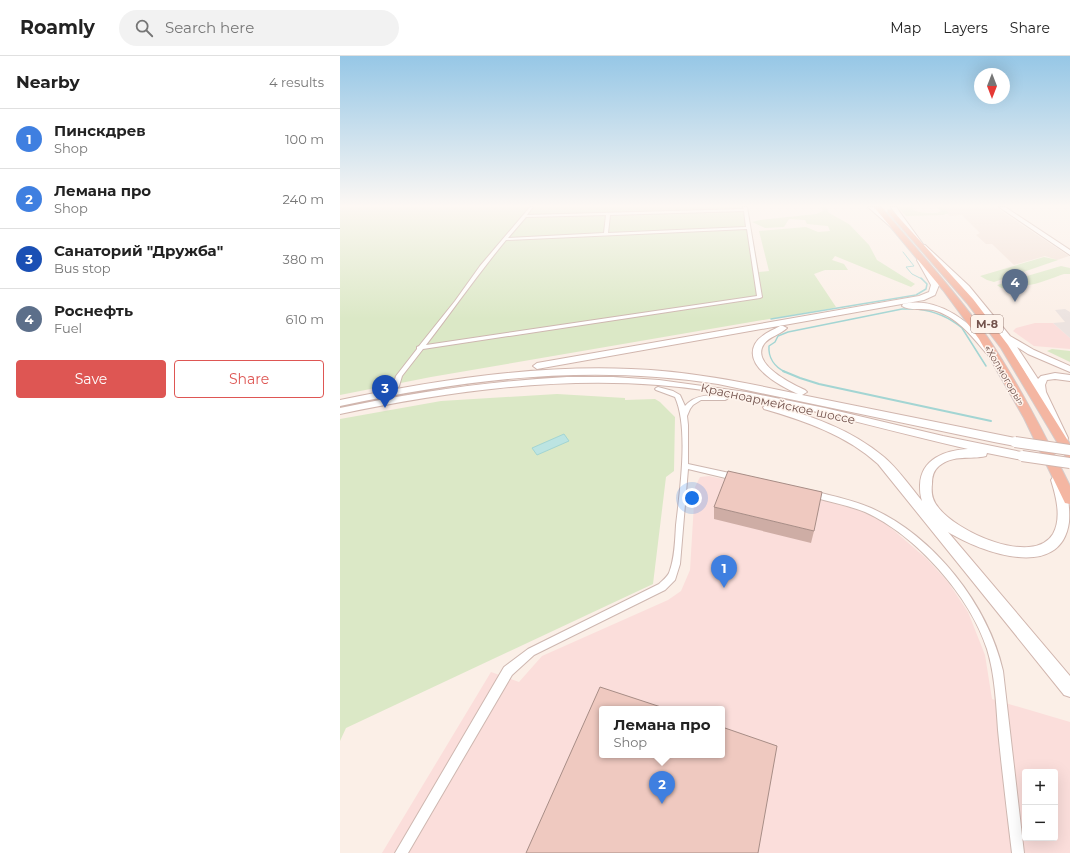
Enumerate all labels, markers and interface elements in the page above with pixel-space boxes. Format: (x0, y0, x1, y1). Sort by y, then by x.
search box (119, 10, 399, 46)
text: Roamly (20, 16, 95, 39)
icon: search (133, 17, 155, 39)
text: Search here (165, 18, 254, 37)
text: Map (890, 19, 921, 37)
text: Layers (943, 19, 988, 37)
text: Share (1010, 19, 1050, 37)
north arrow (974, 68, 1010, 104)
text: Nearby (16, 72, 80, 92)
text: 4 results (269, 74, 324, 90)
text: Пинскдрев (54, 121, 146, 140)
text: 1 (26, 131, 32, 147)
text: 100 m (285, 131, 324, 147)
text: Shop (54, 140, 88, 156)
text: Лемана про (54, 181, 151, 200)
text: 2 (25, 191, 33, 207)
text: 240 m (283, 191, 324, 207)
text: Shop (54, 200, 88, 216)
text: Санаторий "Дружба" (54, 241, 223, 260)
text: 3 (25, 251, 33, 267)
text: 380 m (283, 251, 324, 267)
text: Bus stop (54, 260, 111, 276)
pin: 4 (1002, 269, 1028, 302)
text: Роснефть (54, 301, 133, 320)
text: 4 (25, 311, 33, 327)
text: 610 m (286, 311, 324, 327)
road number: М-8 (971, 315, 1003, 333)
text: Fuel (54, 320, 82, 336)
street label: «Холмогоры» (981, 343, 1028, 408)
button: Save (16, 360, 166, 398)
button: Share (174, 360, 324, 398)
pin: 3 (372, 375, 398, 408)
street label: Красноармейское шоссе (700, 380, 857, 427)
your location (682, 488, 702, 508)
pin: 1 (711, 555, 737, 588)
popup (599, 706, 725, 758)
text: Лемана про (613, 715, 711, 734)
text: Shop (613, 734, 647, 750)
map controls (1022, 769, 1058, 841)
button: + (1022, 769, 1058, 805)
pin: 2 (649, 771, 675, 804)
button: − (1022, 805, 1058, 841)

